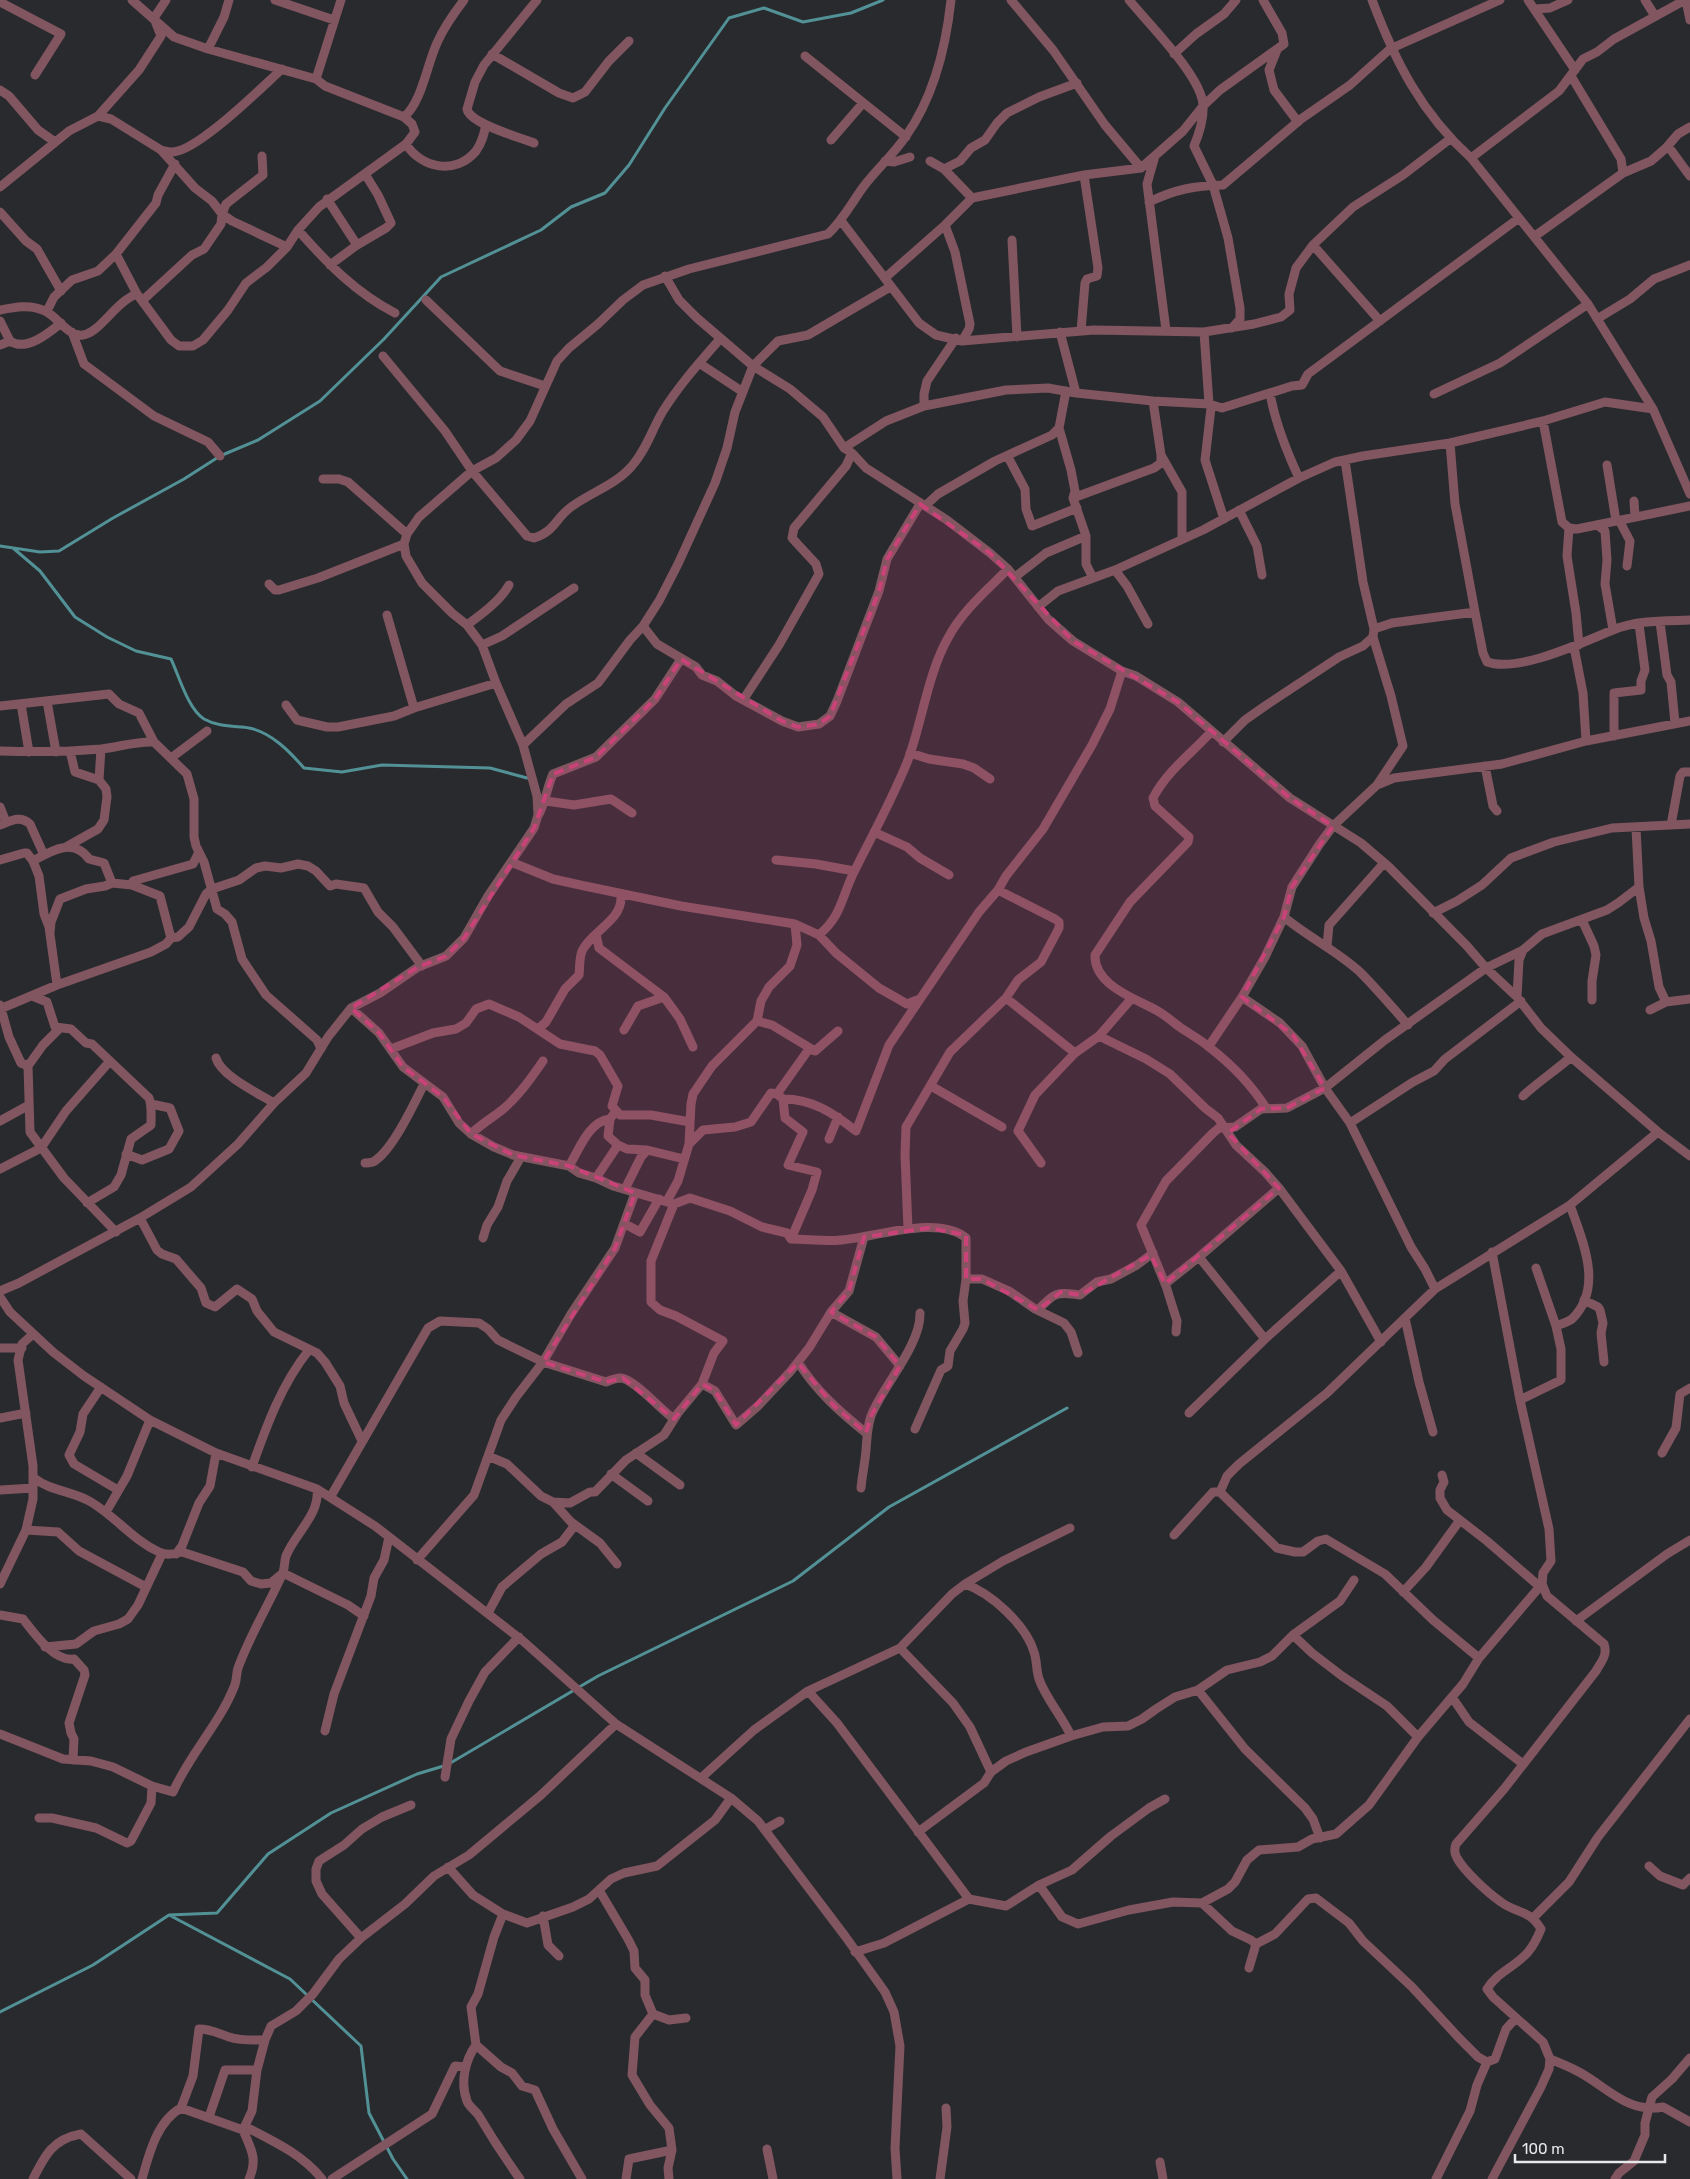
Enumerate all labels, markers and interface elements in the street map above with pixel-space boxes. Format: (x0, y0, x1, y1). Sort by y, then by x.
scale bar (1515, 2132, 1665, 2164)
text: 100 m (1522, 2140, 1564, 2158)

